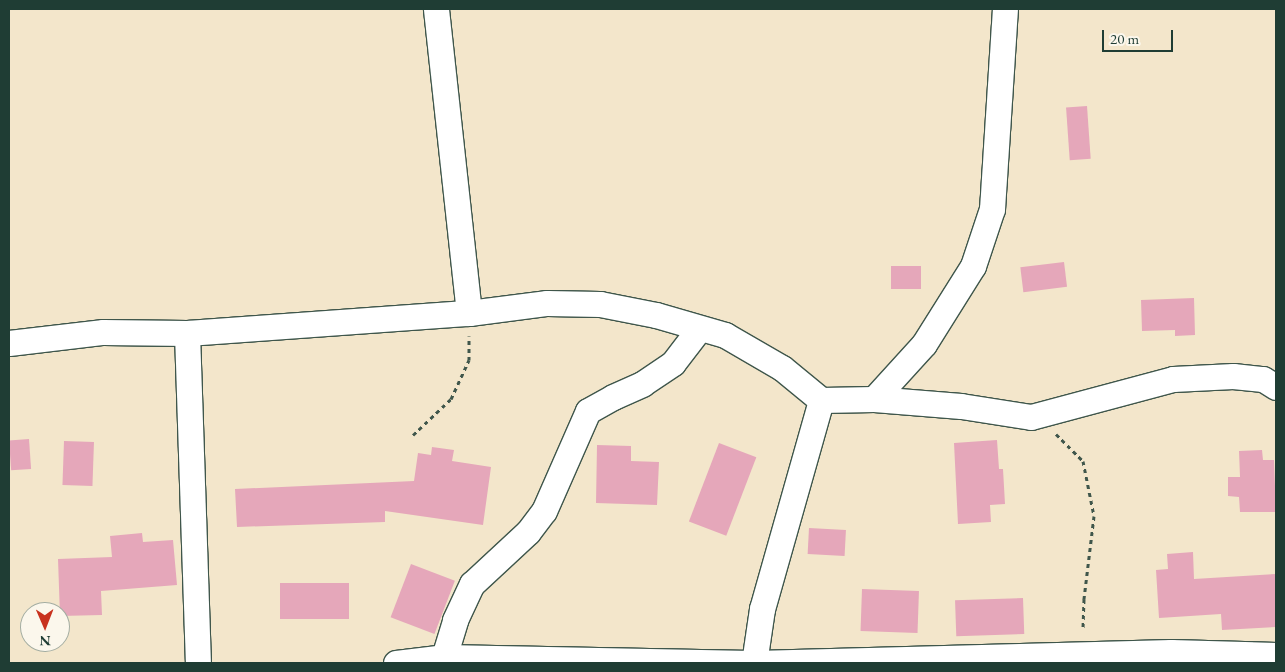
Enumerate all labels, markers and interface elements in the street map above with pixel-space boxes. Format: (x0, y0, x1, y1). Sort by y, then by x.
scale bar (1105, 20, 1176, 52)
text: 20 m (1110, 29, 1139, 48)
north arrow (20, 602, 70, 652)
text: N (39, 632, 51, 650)

